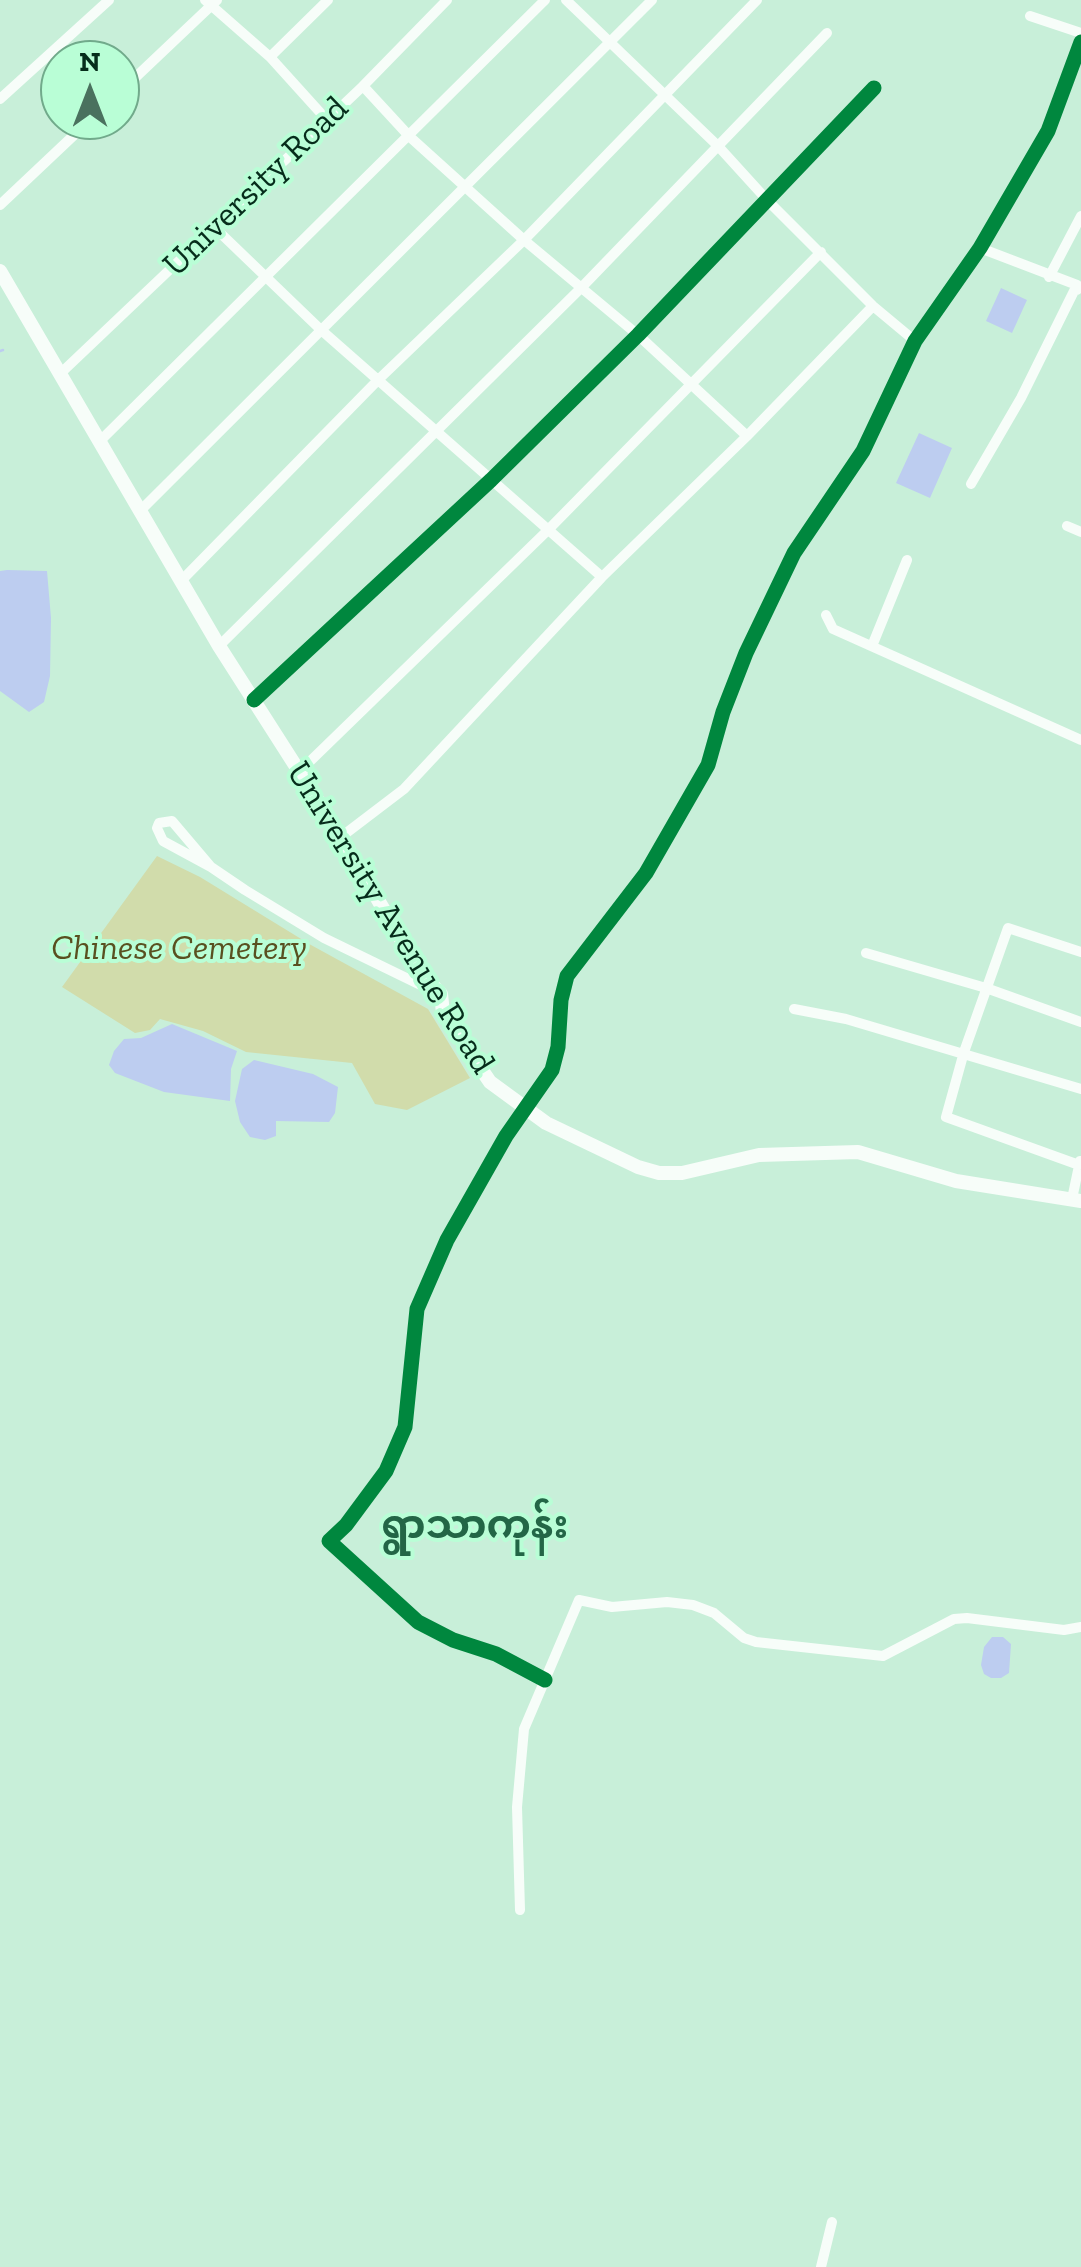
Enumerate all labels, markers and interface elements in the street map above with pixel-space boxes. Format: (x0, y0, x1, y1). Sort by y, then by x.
north arrow (40, 40, 140, 140)
text: N (79, 45, 101, 78)
street label: University Road (155, 88, 357, 286)
street label: University Avenue Road (277, 754, 503, 1082)
park label: Chinese Cemetery (51, 928, 307, 970)
district label: ရွာသာကုန်း (381, 1503, 569, 1551)

